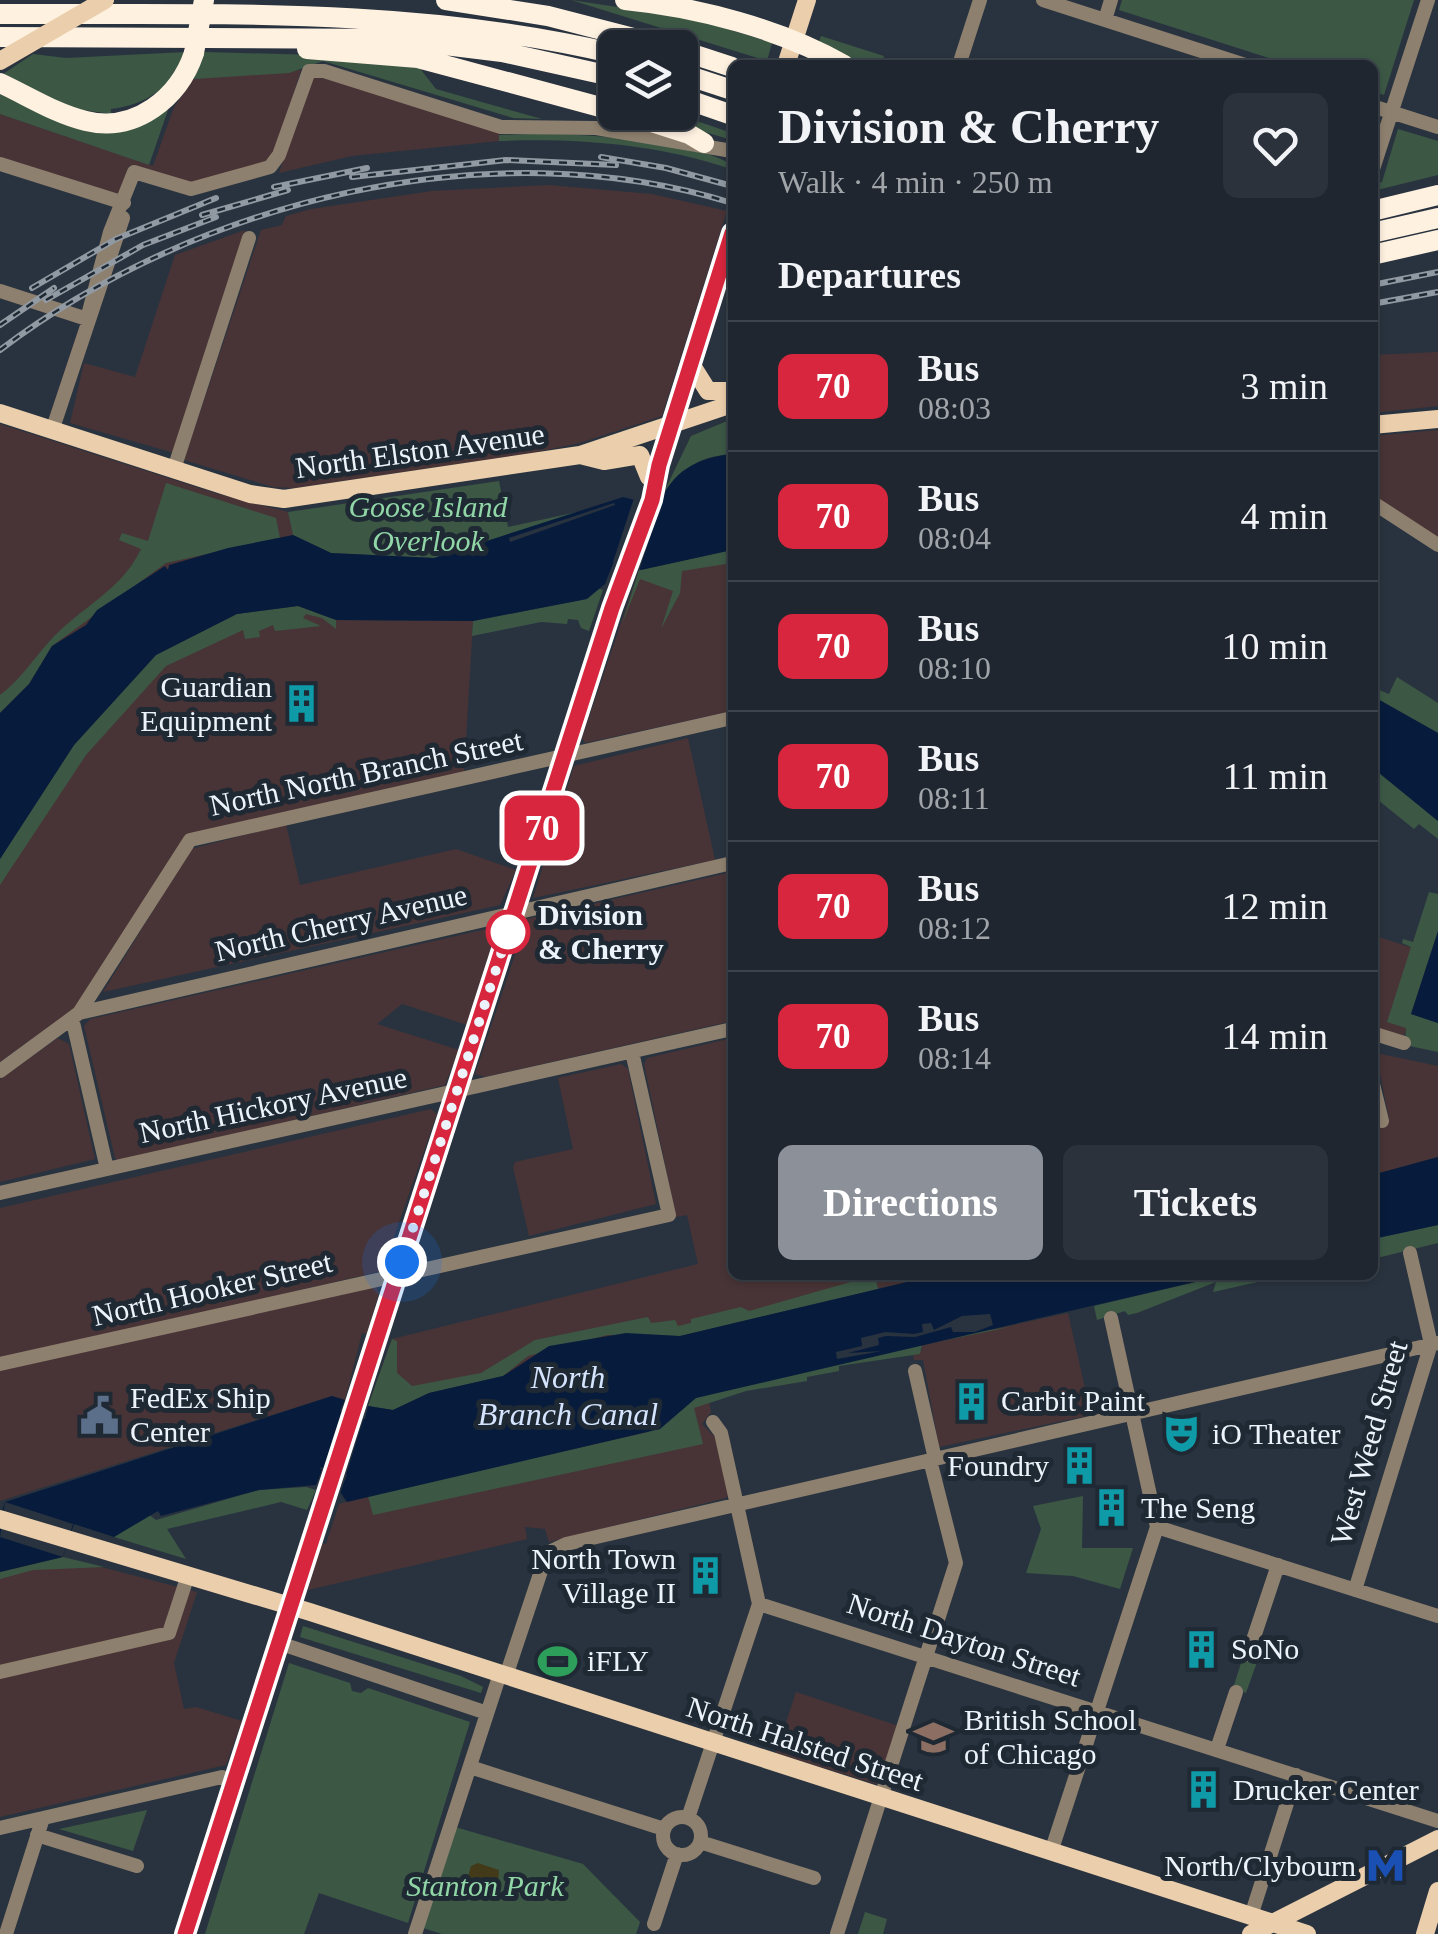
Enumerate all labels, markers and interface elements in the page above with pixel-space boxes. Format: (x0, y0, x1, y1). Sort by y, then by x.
map controls (598, 30, 698, 130)
button: layers (598, 30, 698, 130)
button: heart (1223, 93, 1328, 198)
text: Division & Cherry (778, 100, 1159, 153)
text: Walk · 4 min · 250 m (778, 164, 1053, 200)
text: Departures (778, 254, 961, 296)
text: Bus (918, 347, 979, 389)
text: 3 min (1240, 365, 1328, 407)
text: 70 (816, 367, 851, 406)
text: 08:03 (918, 390, 991, 426)
street label: North Elston Avenue (293, 417, 547, 484)
text: Bus (918, 477, 979, 519)
park label: Goose Island Overlook (348, 490, 509, 557)
text: 4 min (1240, 495, 1328, 537)
text: 70 (816, 497, 851, 536)
text: 08:04 (918, 520, 991, 556)
text: Bus (918, 607, 979, 649)
text: 10 min (1221, 625, 1328, 667)
text: 70 (816, 627, 851, 666)
text: 08:10 (918, 650, 991, 686)
place label: Guardian Equipment (140, 670, 273, 737)
building icon: Guardian Equipment (281, 683, 323, 725)
street label: North North Branch Street (206, 723, 526, 822)
text: Bus (918, 737, 979, 779)
text: 11 min (1223, 755, 1328, 797)
text: 70 (816, 757, 851, 796)
text: 08:11 (918, 780, 990, 816)
line badge: 70 (497, 796, 587, 860)
text: 70 (525, 809, 560, 848)
text: Bus (918, 867, 979, 909)
street label: North Cherry Avenue (212, 877, 470, 968)
text: 12 min (1221, 885, 1328, 927)
text: 70 (816, 887, 851, 926)
place label: Division & Cherry (538, 898, 664, 965)
text: 08:12 (918, 910, 991, 946)
marker: Division & Cherry (487, 911, 529, 953)
text: Bus (918, 997, 979, 1039)
text: 14 min (1221, 1015, 1328, 1057)
text: 70 (816, 1017, 851, 1056)
text: 08:14 (918, 1040, 991, 1076)
street label: North Hickory Avenue (136, 1060, 410, 1149)
button: Directions (778, 1145, 1043, 1260)
button: Tickets (1063, 1145, 1328, 1260)
your location (377, 1237, 427, 1287)
street label: North Hooker Street (89, 1245, 336, 1332)
street label: West Weed Street (1324, 1336, 1414, 1549)
water label: North Branch Canal (478, 1359, 658, 1432)
building icon: Carbit Paint (950, 1380, 992, 1422)
place label: FedEx Ship Center (130, 1381, 271, 1448)
place label: Carbit Paint (1001, 1384, 1146, 1417)
public building icon: FedEx Ship Center (79, 1394, 121, 1436)
theatre icon: iO Theater (1161, 1413, 1203, 1455)
place label: iO Theater (1212, 1417, 1341, 1450)
building icon: Foundry (1058, 1445, 1100, 1487)
place label: Foundry (947, 1449, 1049, 1482)
building icon: The Seng (1090, 1487, 1132, 1529)
place label: The Seng (1141, 1491, 1255, 1524)
place label: North Town Village II (531, 1542, 676, 1609)
building icon: North Town Village II (685, 1555, 727, 1597)
street label: North Dayton Street (843, 1586, 1086, 1693)
building icon: SoNo (1180, 1628, 1222, 1670)
place label: SoNo (1231, 1632, 1299, 1665)
sports icon: iFLY (536, 1640, 578, 1682)
place label: iFLY (587, 1644, 649, 1677)
street label: North Halsted Street (683, 1690, 928, 1798)
place label: British School of Chicago (964, 1703, 1137, 1770)
school or university icon: British School of Chicago (913, 1716, 955, 1758)
building icon: Drucker Center (1182, 1769, 1224, 1811)
place label: Drucker Center (1233, 1773, 1419, 1806)
metro station icon: North/Clybourn (1365, 1845, 1407, 1887)
place label: North/Clybourn (1164, 1849, 1356, 1882)
park label: Stanton Park (406, 1869, 564, 1902)

